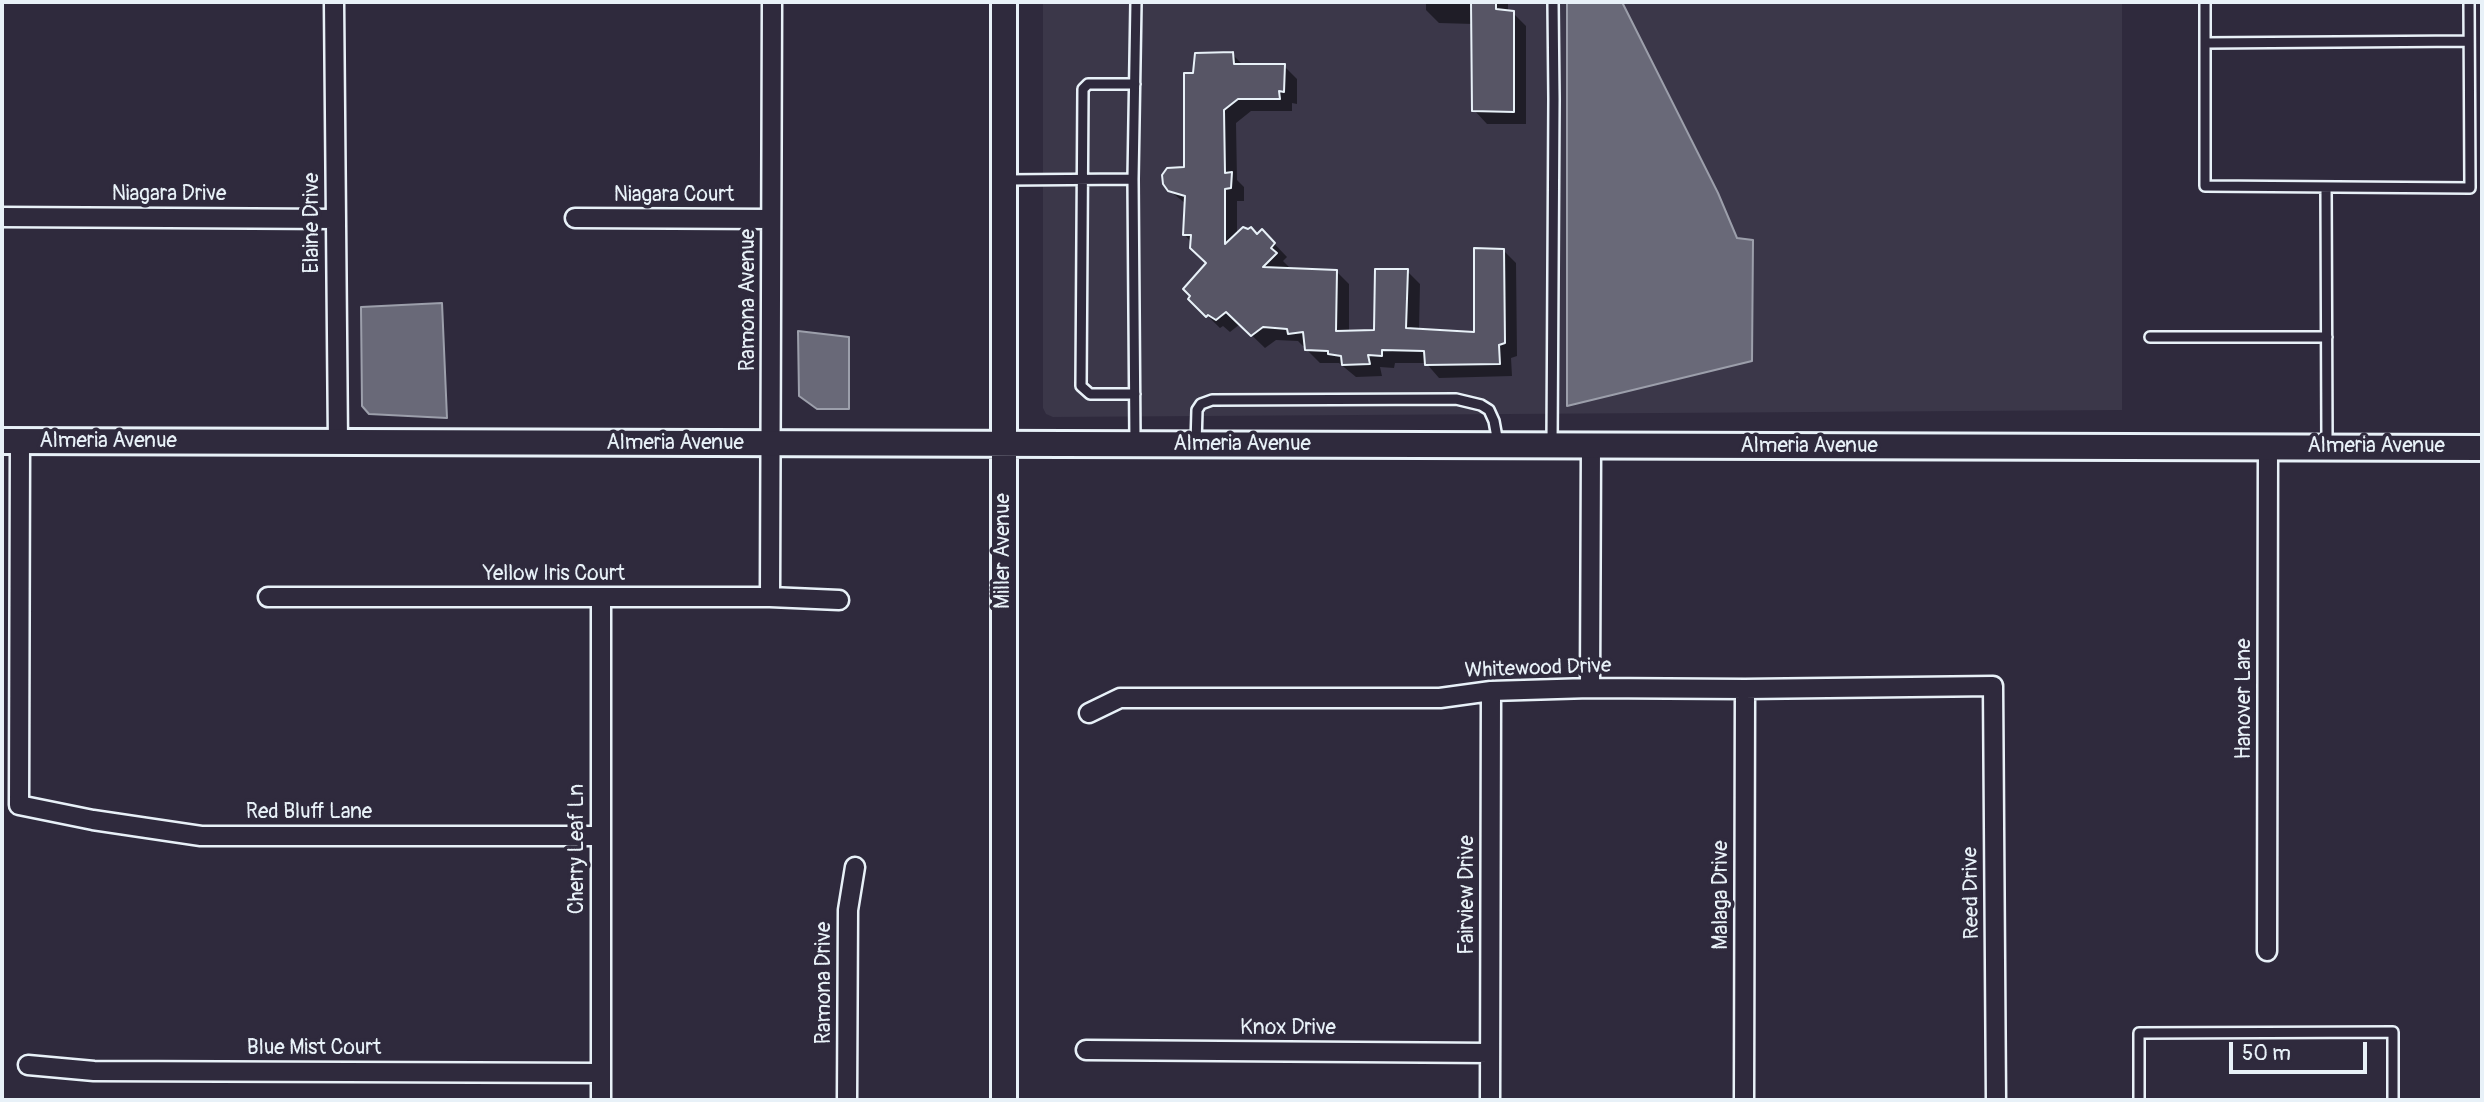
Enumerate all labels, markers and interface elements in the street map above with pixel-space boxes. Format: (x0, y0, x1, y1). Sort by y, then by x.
street label: Elaine Drive (300, 173, 326, 273)
street label: Niagara Drive (112, 182, 226, 208)
street label: Niagara Court (614, 183, 734, 209)
street label: Ramona Avenue (736, 229, 762, 371)
street label: Almeria Avenue (39, 429, 177, 455)
street label: Almeria Avenue (606, 431, 744, 457)
street label: Almeria Avenue (1173, 432, 1311, 458)
street label: Almeria Avenue (1740, 434, 1878, 460)
street label: Almeria Avenue (2307, 434, 2445, 460)
street label: Miller Avenue (991, 493, 1017, 609)
street label: Yellow Iris Court (483, 562, 625, 588)
street label: Hanover Lane (2232, 638, 2258, 760)
street label: Whitewood Drive (1464, 654, 1612, 684)
street label: Cherry Leaf Ln (565, 784, 591, 914)
street label: Red Bluff Lane (246, 800, 372, 826)
street label: Fairview Drive (1455, 835, 1481, 955)
street label: Malaga Drive (1709, 840, 1735, 950)
street label: Reed Drive (1959, 847, 1985, 939)
street label: Ramona Drive (812, 922, 838, 1044)
street label: Knox Drive (1240, 1016, 1336, 1042)
scale bar (2232, 1028, 2370, 1072)
street label: Blue Mist Court (247, 1036, 381, 1062)
text: 50 m (2242, 1040, 2291, 1067)

